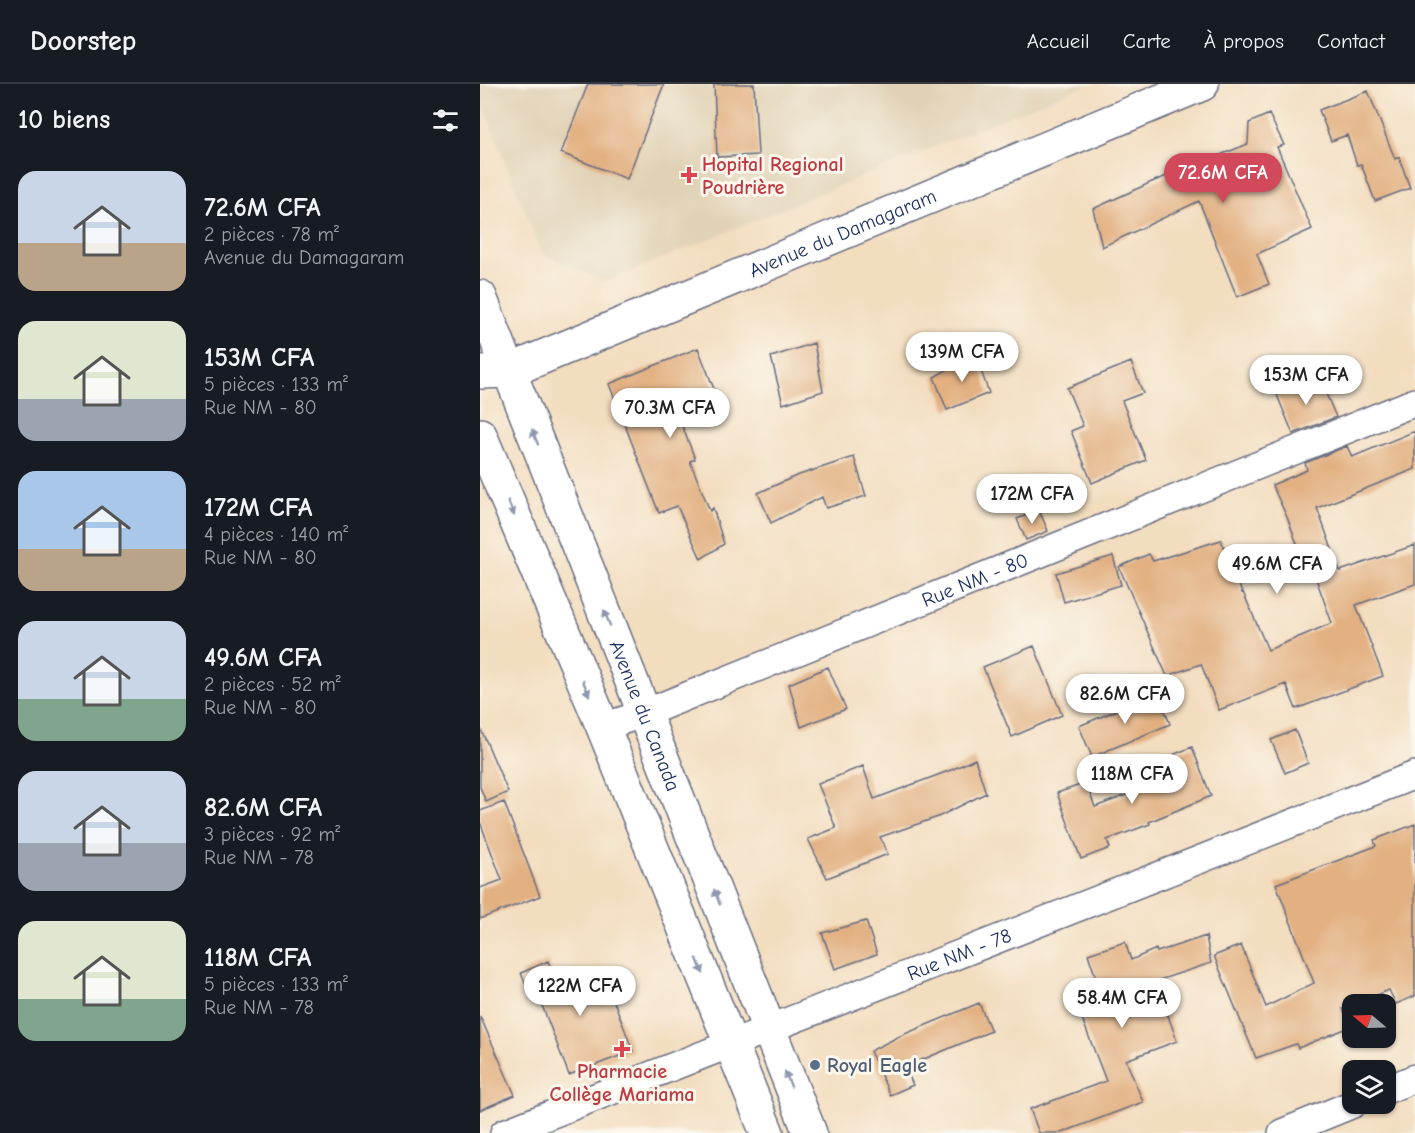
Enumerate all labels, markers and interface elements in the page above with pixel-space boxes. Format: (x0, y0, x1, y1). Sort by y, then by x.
text: Doorstep (30, 25, 136, 57)
text: Accueil (1027, 29, 1090, 53)
text: Carte (1123, 29, 1171, 53)
text: À propos (1204, 29, 1284, 53)
text: Contact (1317, 29, 1385, 53)
icon: filters (429, 104, 462, 137)
text: 10 biens (18, 105, 110, 135)
place label: Hopital Regional Poudrière (702, 153, 843, 199)
pin: 72.6M CFA (1154, 153, 1292, 204)
text: 72.6M CFA (1178, 161, 1268, 184)
marker: Hopital Regional Poudrière (680, 166, 698, 184)
street label: Avenue du Damagaram (746, 184, 939, 282)
text: 72.6M CFA (204, 193, 321, 223)
icon: home (66, 195, 138, 267)
text: 2 pièces · 78 m² (204, 223, 339, 246)
text: Avenue du Damagaram (204, 246, 404, 269)
pin: 139M CFA (900, 332, 1024, 383)
text: 139M CFA (920, 340, 1004, 363)
text: 153M CFA (204, 343, 314, 373)
icon: home (66, 345, 138, 417)
pin: 153M CFA (1244, 355, 1368, 406)
text: 153M CFA (1264, 363, 1348, 386)
text: 5 pièces · 133 m² (204, 373, 348, 396)
pin: 70.3M CFA (601, 388, 739, 439)
text: Rue NM - 80 (204, 396, 317, 419)
text: 70.3M CFA (625, 396, 715, 419)
one-way arrow (530, 428, 540, 446)
pin: 172M CFA (970, 474, 1094, 525)
text: 172M CFA (990, 482, 1074, 505)
text: 172M CFA (204, 493, 312, 523)
icon: home (66, 495, 138, 567)
one-way arrow (506, 500, 516, 518)
text: 4 pièces · 140 m² (204, 523, 348, 546)
pin: 49.6M CFA (1208, 544, 1346, 595)
text: Rue NM - 80 (204, 546, 317, 569)
street label: Rue NM - 80 (918, 548, 1031, 612)
text: 49.6M CFA (1232, 552, 1322, 575)
one-way arrow (602, 609, 611, 627)
street label: Avenue du Canada (605, 637, 685, 794)
text: 49.6M CFA (204, 643, 322, 673)
icon: home (66, 645, 138, 717)
text: 2 pièces · 52 m² (204, 673, 341, 696)
pin: 82.6M CFA (1056, 674, 1194, 725)
one-way arrow (582, 679, 591, 697)
text: 82.6M CFA (1080, 682, 1170, 705)
text: Rue NM - 80 (204, 696, 317, 719)
pin: 118M CFA (1070, 754, 1194, 805)
text: 118M CFA (1091, 762, 1173, 785)
text: 82.6M CFA (204, 793, 322, 823)
icon: home (66, 795, 138, 867)
text: 3 pièces · 92 m² (204, 823, 340, 846)
text: Rue NM - 78 (204, 846, 314, 869)
one-way arrow (712, 888, 722, 906)
street label: Rue NM - 78 (904, 923, 1014, 985)
text: 118M CFA (204, 943, 311, 973)
icon: home (66, 945, 138, 1017)
one-way arrow (696, 957, 705, 975)
pin: 122M CFA (518, 966, 642, 1017)
text: 5 pièces · 133 m² (204, 973, 348, 996)
text: 122M CFA (538, 974, 622, 997)
pin: 58.4M CFA (1053, 978, 1191, 1029)
text: 58.4M CFA (1077, 986, 1167, 1009)
north arrow (1342, 994, 1396, 1048)
map controls (1342, 994, 1396, 1114)
text: Rue NM - 78 (204, 996, 314, 1019)
marker: Pharmacie Collège Mariama (615, 1042, 629, 1056)
place label: Royal Eagle (827, 1054, 927, 1077)
marker: Royal Eagle (808, 1058, 822, 1072)
place label: Pharmacie Collège Mariama (550, 1060, 694, 1106)
button: layers (1342, 1060, 1396, 1114)
one-way arrow (783, 1069, 793, 1087)

